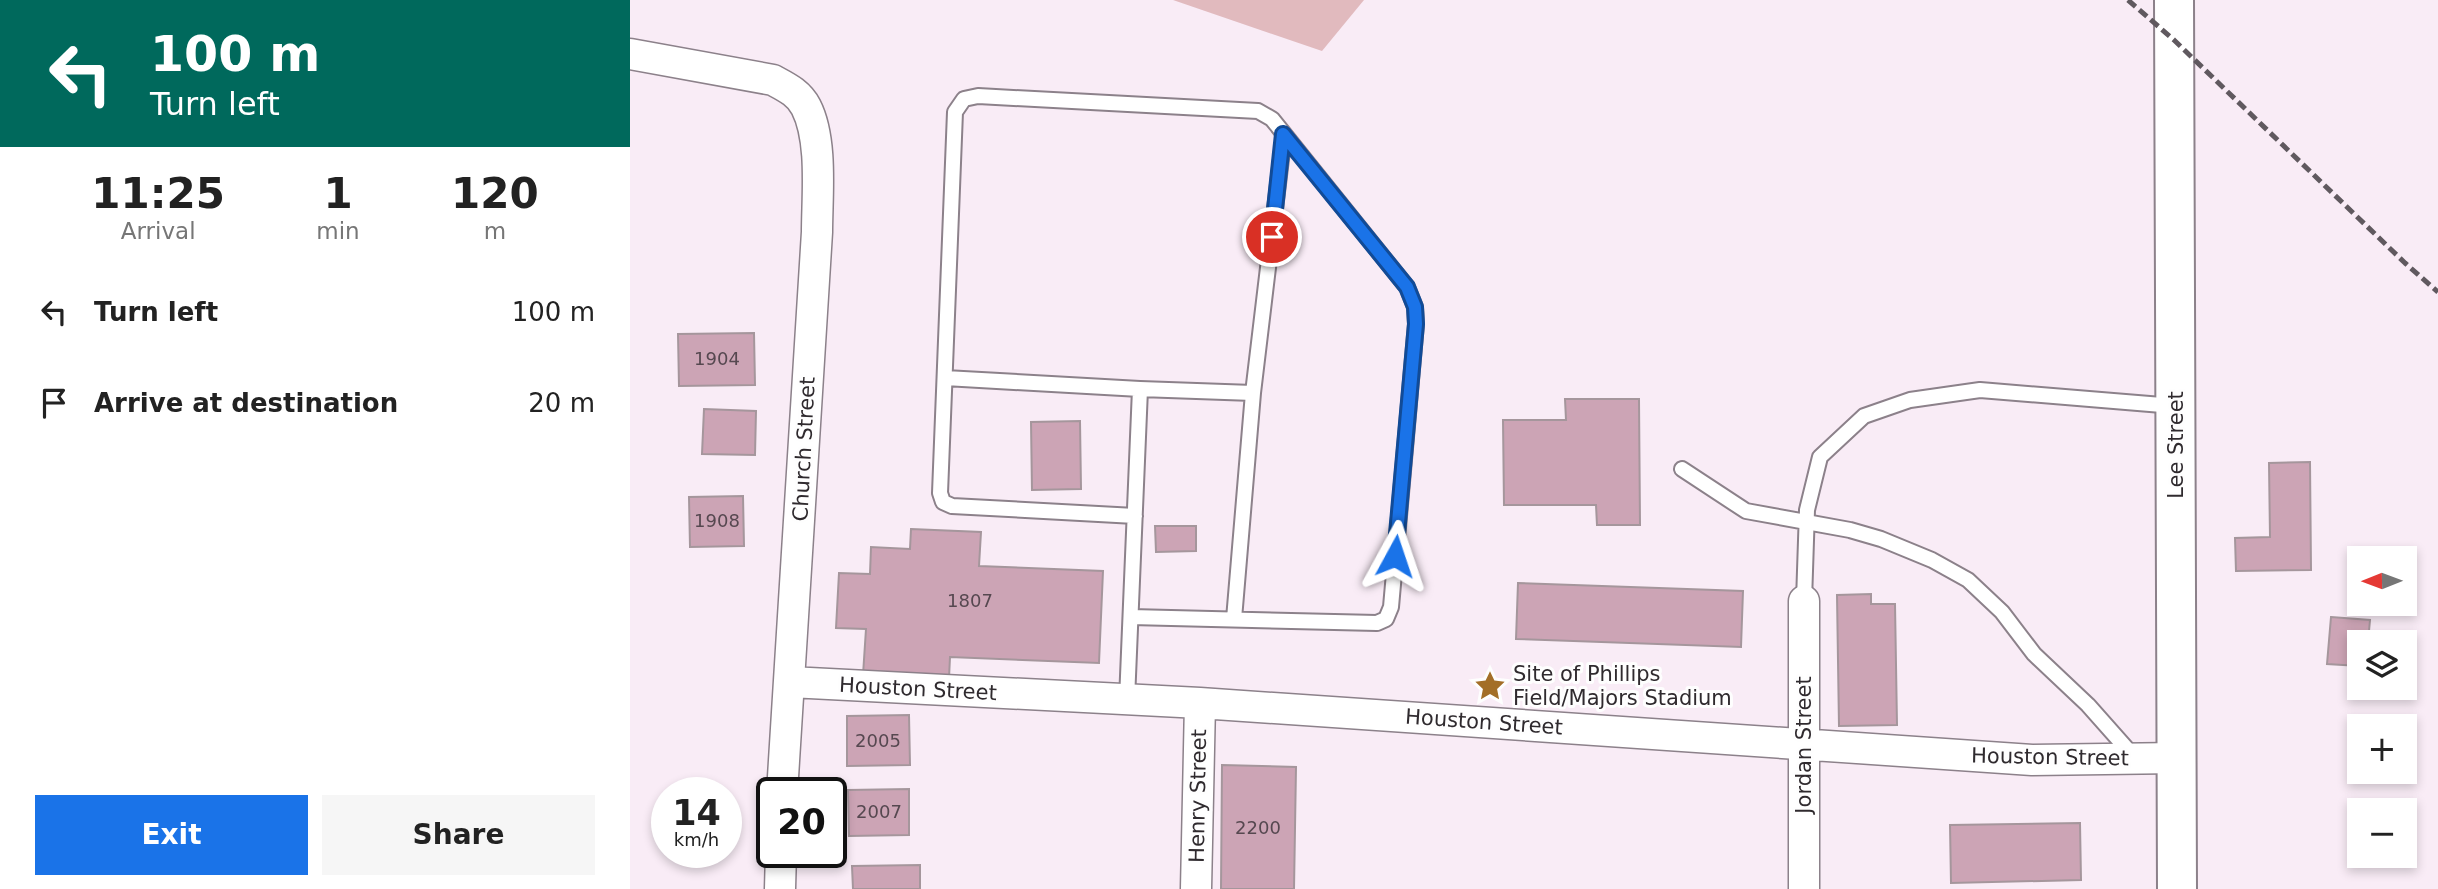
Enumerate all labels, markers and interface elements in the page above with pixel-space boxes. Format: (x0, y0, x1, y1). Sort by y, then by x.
text: 100 m (150, 26, 320, 83)
icon: left (35, 28, 126, 119)
text: Turn left (150, 85, 280, 123)
text: 11:25 (91, 169, 225, 218)
text: 1 (323, 169, 353, 218)
text: 120 (451, 169, 539, 218)
pin (1242, 207, 1302, 267)
text: Arrival (121, 218, 196, 244)
text: min (316, 218, 360, 244)
text: m (484, 218, 506, 244)
icon: arrive (1253, 218, 1291, 256)
icon: left (35, 293, 73, 331)
text: Turn left (94, 297, 218, 327)
text: 100 m (512, 297, 595, 327)
house number: 1904 (694, 348, 740, 369)
street label: Church Street (788, 376, 820, 522)
icon: arrive (35, 384, 73, 422)
text: Arrive at destination (94, 388, 398, 418)
text: 20 m (528, 388, 595, 418)
street label: Lee Street (2164, 391, 2188, 499)
house number: 1908 (694, 510, 740, 531)
position arrow (1358, 519, 1432, 593)
north arrow (2347, 546, 2417, 616)
map controls (2347, 546, 2417, 868)
house number: 1807 (947, 590, 993, 611)
button: layers (2347, 630, 2417, 700)
place label: Site of Phillips Field/Majors Stadium (1513, 662, 1732, 710)
place icon: Site of Phillips Field/Majors Stadium (1473, 669, 1507, 703)
street label: Houston Street (839, 673, 997, 705)
street label: Jordan Street (1792, 676, 1816, 816)
street label: Houston Street (1404, 705, 1564, 739)
button: + (2347, 714, 2417, 784)
street label: Henry Street (1185, 729, 1211, 863)
house number: 2005 (855, 730, 901, 751)
street label: Houston Street (1971, 744, 2129, 770)
speed limit sign: 20 (756, 777, 847, 868)
text: 14 (672, 793, 721, 833)
button: Exit (35, 795, 308, 875)
button: Share (322, 795, 595, 875)
button: − (2347, 798, 2417, 868)
house number: 2007 (856, 801, 902, 822)
house number: 2200 (1235, 817, 1281, 838)
text: km/h (674, 829, 719, 850)

